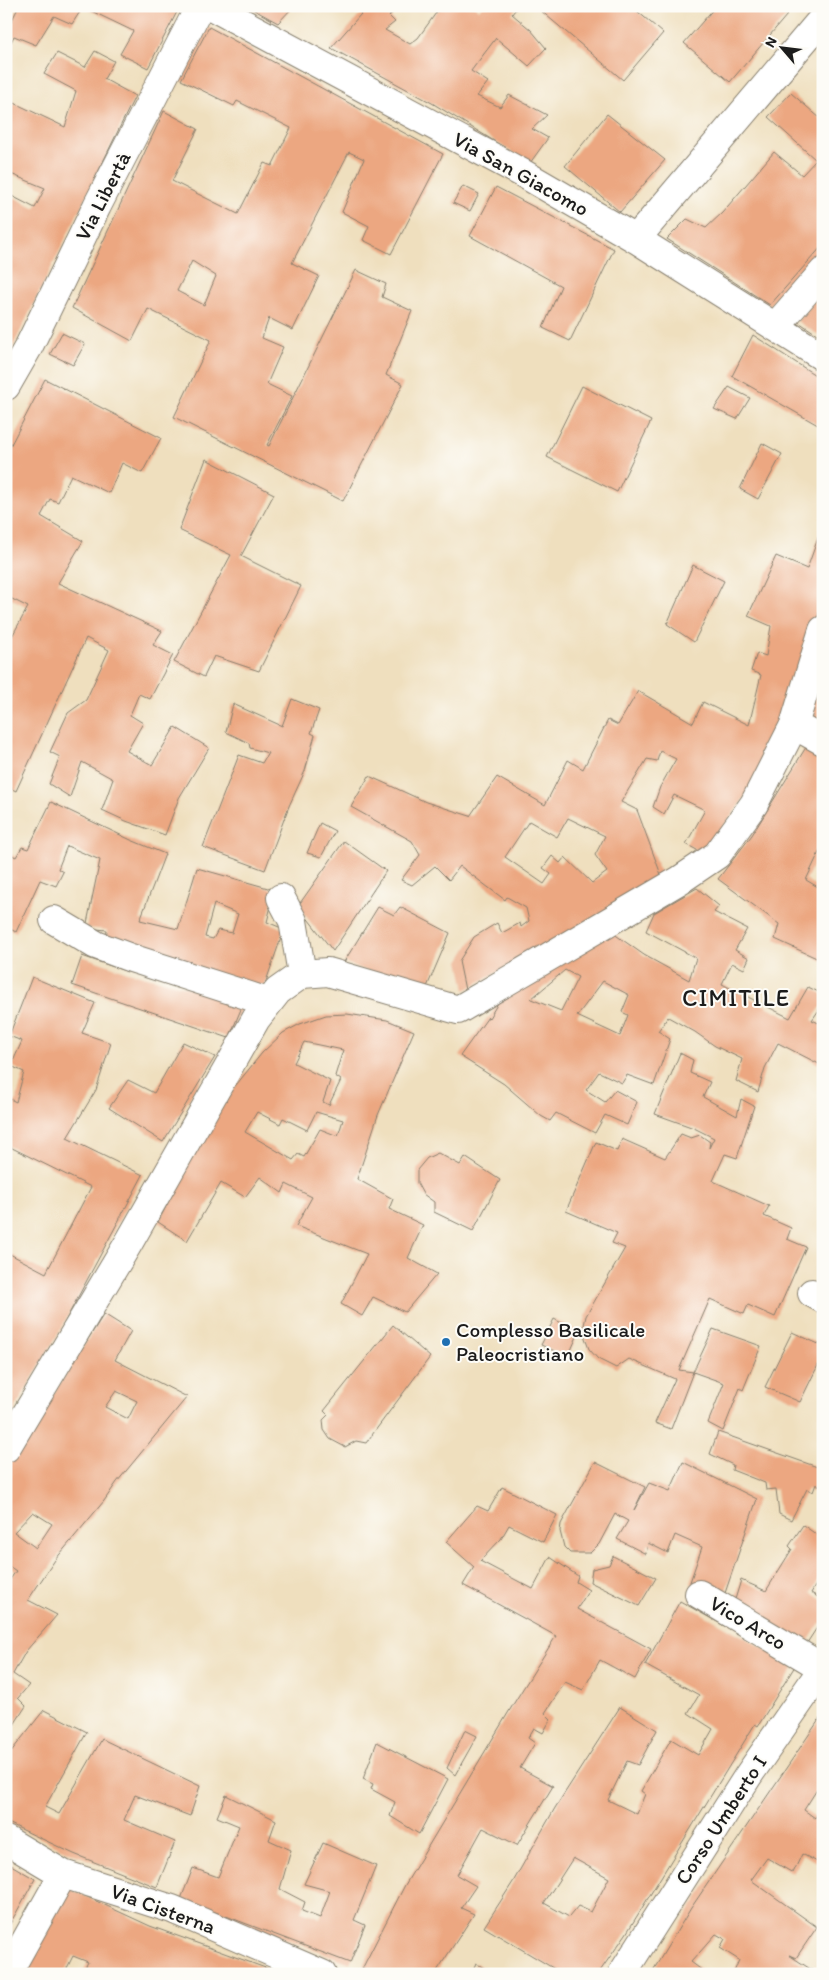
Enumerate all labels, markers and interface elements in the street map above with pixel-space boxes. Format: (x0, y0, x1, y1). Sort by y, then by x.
north arrow (756, 22, 806, 72)
text: N (761, 34, 781, 50)
street label: Via San Giacomo (449, 126, 593, 221)
street label: Via Libertà (70, 147, 136, 244)
district label: CIMITILE (682, 983, 790, 1012)
place label: Complesso Basilicale Paleocristiano (456, 1317, 645, 1366)
marker: Complesso Basilicale Paleocristiano (440, 1336, 452, 1348)
street label: Vico Arco (705, 1590, 791, 1655)
street label: Corso Umberto I (669, 1750, 772, 1889)
street label: Via Cisterna (107, 1878, 219, 1939)

